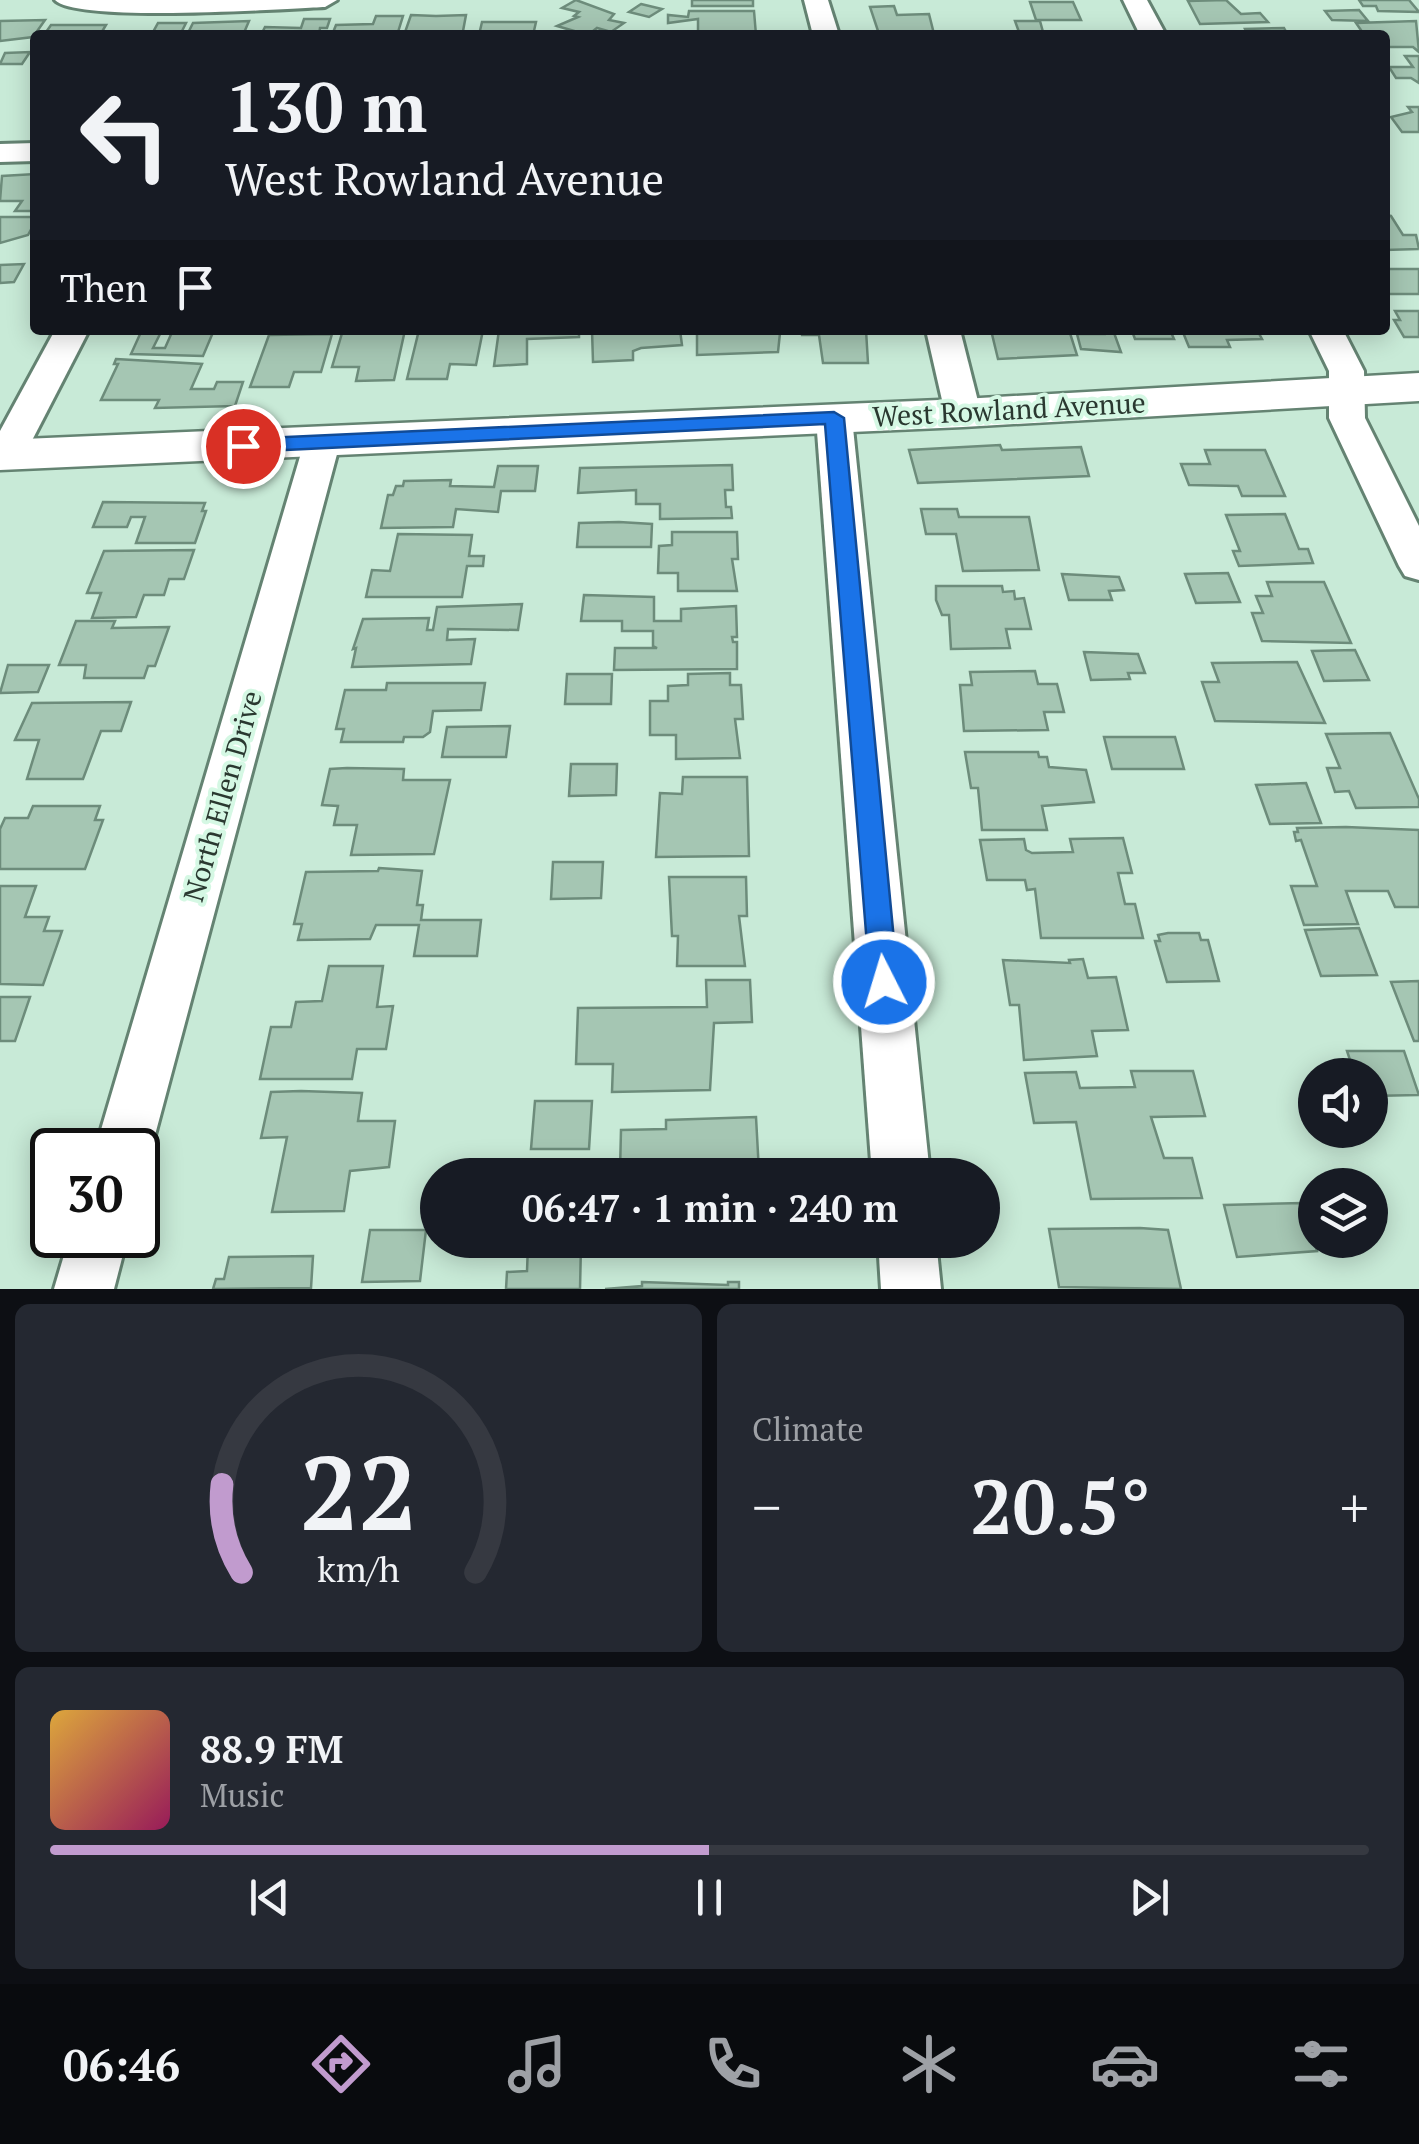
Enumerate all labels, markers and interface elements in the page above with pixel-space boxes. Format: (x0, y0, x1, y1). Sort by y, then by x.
text: 130 m (225, 59, 427, 152)
icon: left (60, 70, 190, 200)
text: West Rowland Avenue (225, 148, 664, 208)
icon: arrive (168, 260, 223, 315)
text: Then (60, 263, 148, 313)
street label: West Rowland Avenue (872, 383, 1146, 435)
pin (201, 404, 286, 489)
icon: arrive (216, 419, 271, 474)
street label: North Ellen Drive (174, 686, 270, 906)
position arrow (832, 930, 936, 1034)
map controls (1298, 1058, 1388, 1258)
button: sound (1298, 1058, 1388, 1148)
speed limit sign: 30 (30, 1128, 160, 1258)
button: layers (1298, 1168, 1388, 1258)
text: 06:47 · 1 min · 240 m (522, 1183, 898, 1233)
text: Climate (752, 1408, 864, 1450)
text: 22 (300, 1422, 417, 1560)
text: 20.5° (970, 1456, 1151, 1555)
text: − (752, 1470, 781, 1543)
text: + (1340, 1470, 1369, 1543)
text: km/h (317, 1545, 400, 1592)
text: 88.9 FM (200, 1724, 343, 1774)
text: Music (200, 1774, 285, 1816)
icon: previous (242, 1870, 297, 1925)
icon: pause (682, 1870, 737, 1925)
icon: next (1122, 1870, 1177, 1925)
icon: directions (306, 2029, 376, 2099)
icon: music (502, 2029, 572, 2099)
icon: phone (698, 2029, 768, 2099)
icon: climate (894, 2029, 964, 2099)
icon: car (1090, 2029, 1160, 2099)
icon: filters (1286, 2029, 1356, 2099)
text: 06:46 (63, 2034, 180, 2094)

